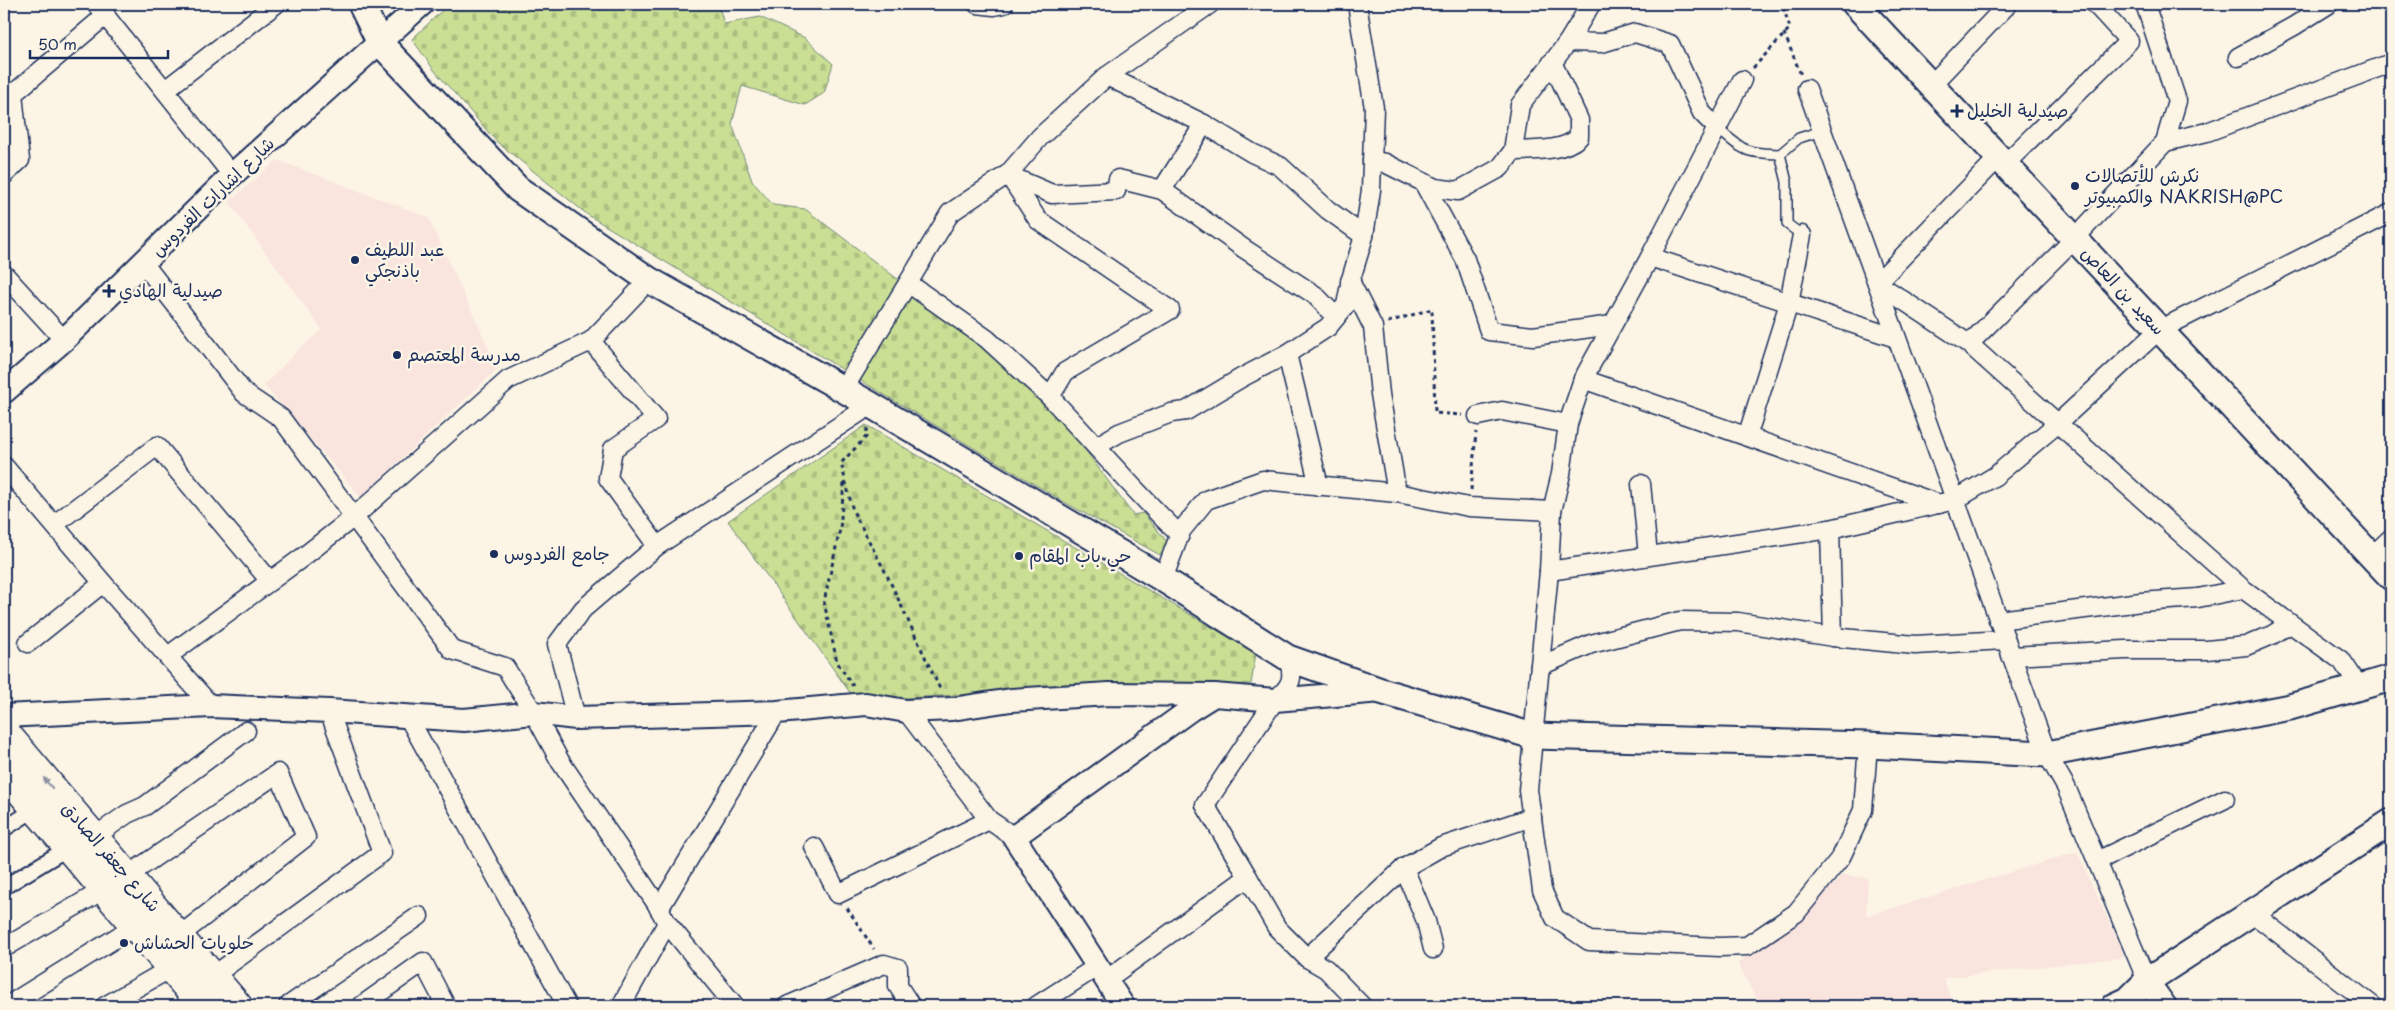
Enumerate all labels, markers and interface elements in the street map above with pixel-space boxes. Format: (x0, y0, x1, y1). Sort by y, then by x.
scale bar (30, 28, 168, 60)
text: 50 m (38, 32, 77, 55)
place label: صيدلية الخليل (1967, 96, 2068, 123)
marker: صيدلية الخليل (1951, 105, 1963, 117)
street label: شارع اشارات الفردوس (144, 130, 280, 262)
place label: نكرش للأتصالات والكمبيوتر NAKRISH@PC (2083, 161, 2284, 209)
marker: نكرش للأتصالات والكمبيوتر NAKRISH@PC (2069, 180, 2081, 192)
place label: عبد اللطيف باذنجكي (365, 235, 444, 287)
street label: سعيد بن العاص (2076, 239, 2173, 341)
marker: عبد اللطيف باذنجكي (349, 254, 361, 266)
place label: صيدلية الهادي (119, 276, 223, 304)
marker: صيدلية الهادي (103, 285, 115, 297)
place label: مدرسة المعتصم (407, 340, 521, 369)
marker: مدرسة المعتصم (391, 349, 403, 361)
place label: جامع الفردوس (504, 539, 610, 567)
place label: حي باب المقام (1029, 541, 1132, 572)
marker: جامع الفردوس (488, 548, 500, 560)
marker: حي باب المقام (1013, 550, 1025, 562)
one-way arrow (42, 776, 53, 789)
street label: شارع جعفر الصادق (56, 795, 168, 917)
place label: حلويات الحشاش (134, 928, 254, 955)
marker: حلويات الحشاش (118, 937, 130, 949)

